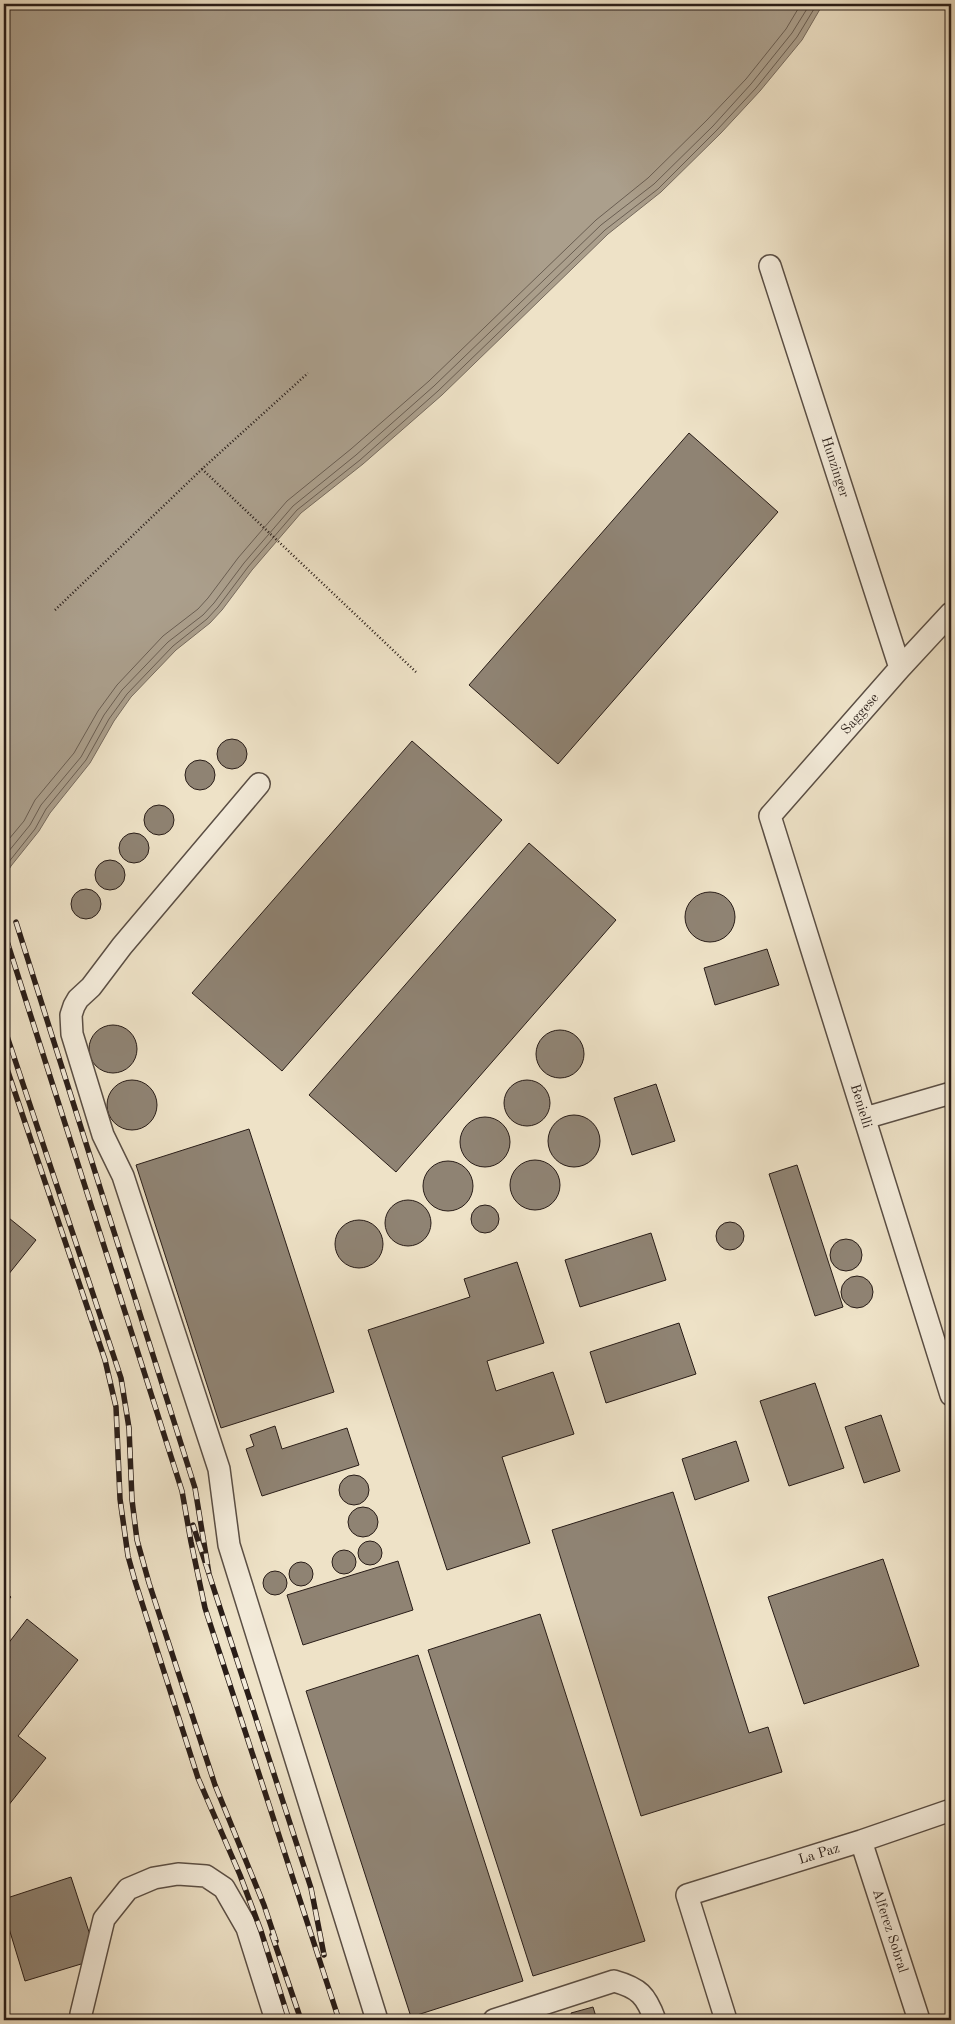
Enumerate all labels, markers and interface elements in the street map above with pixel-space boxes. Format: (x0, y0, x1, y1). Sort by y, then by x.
street label: Hunzinger (819, 435, 852, 500)
street label: Saggese (838, 691, 882, 737)
street label: Benielli (848, 1082, 874, 1130)
street label: La Paz (797, 1841, 841, 1867)
street label: Alferez Sobral (870, 1887, 910, 1975)

